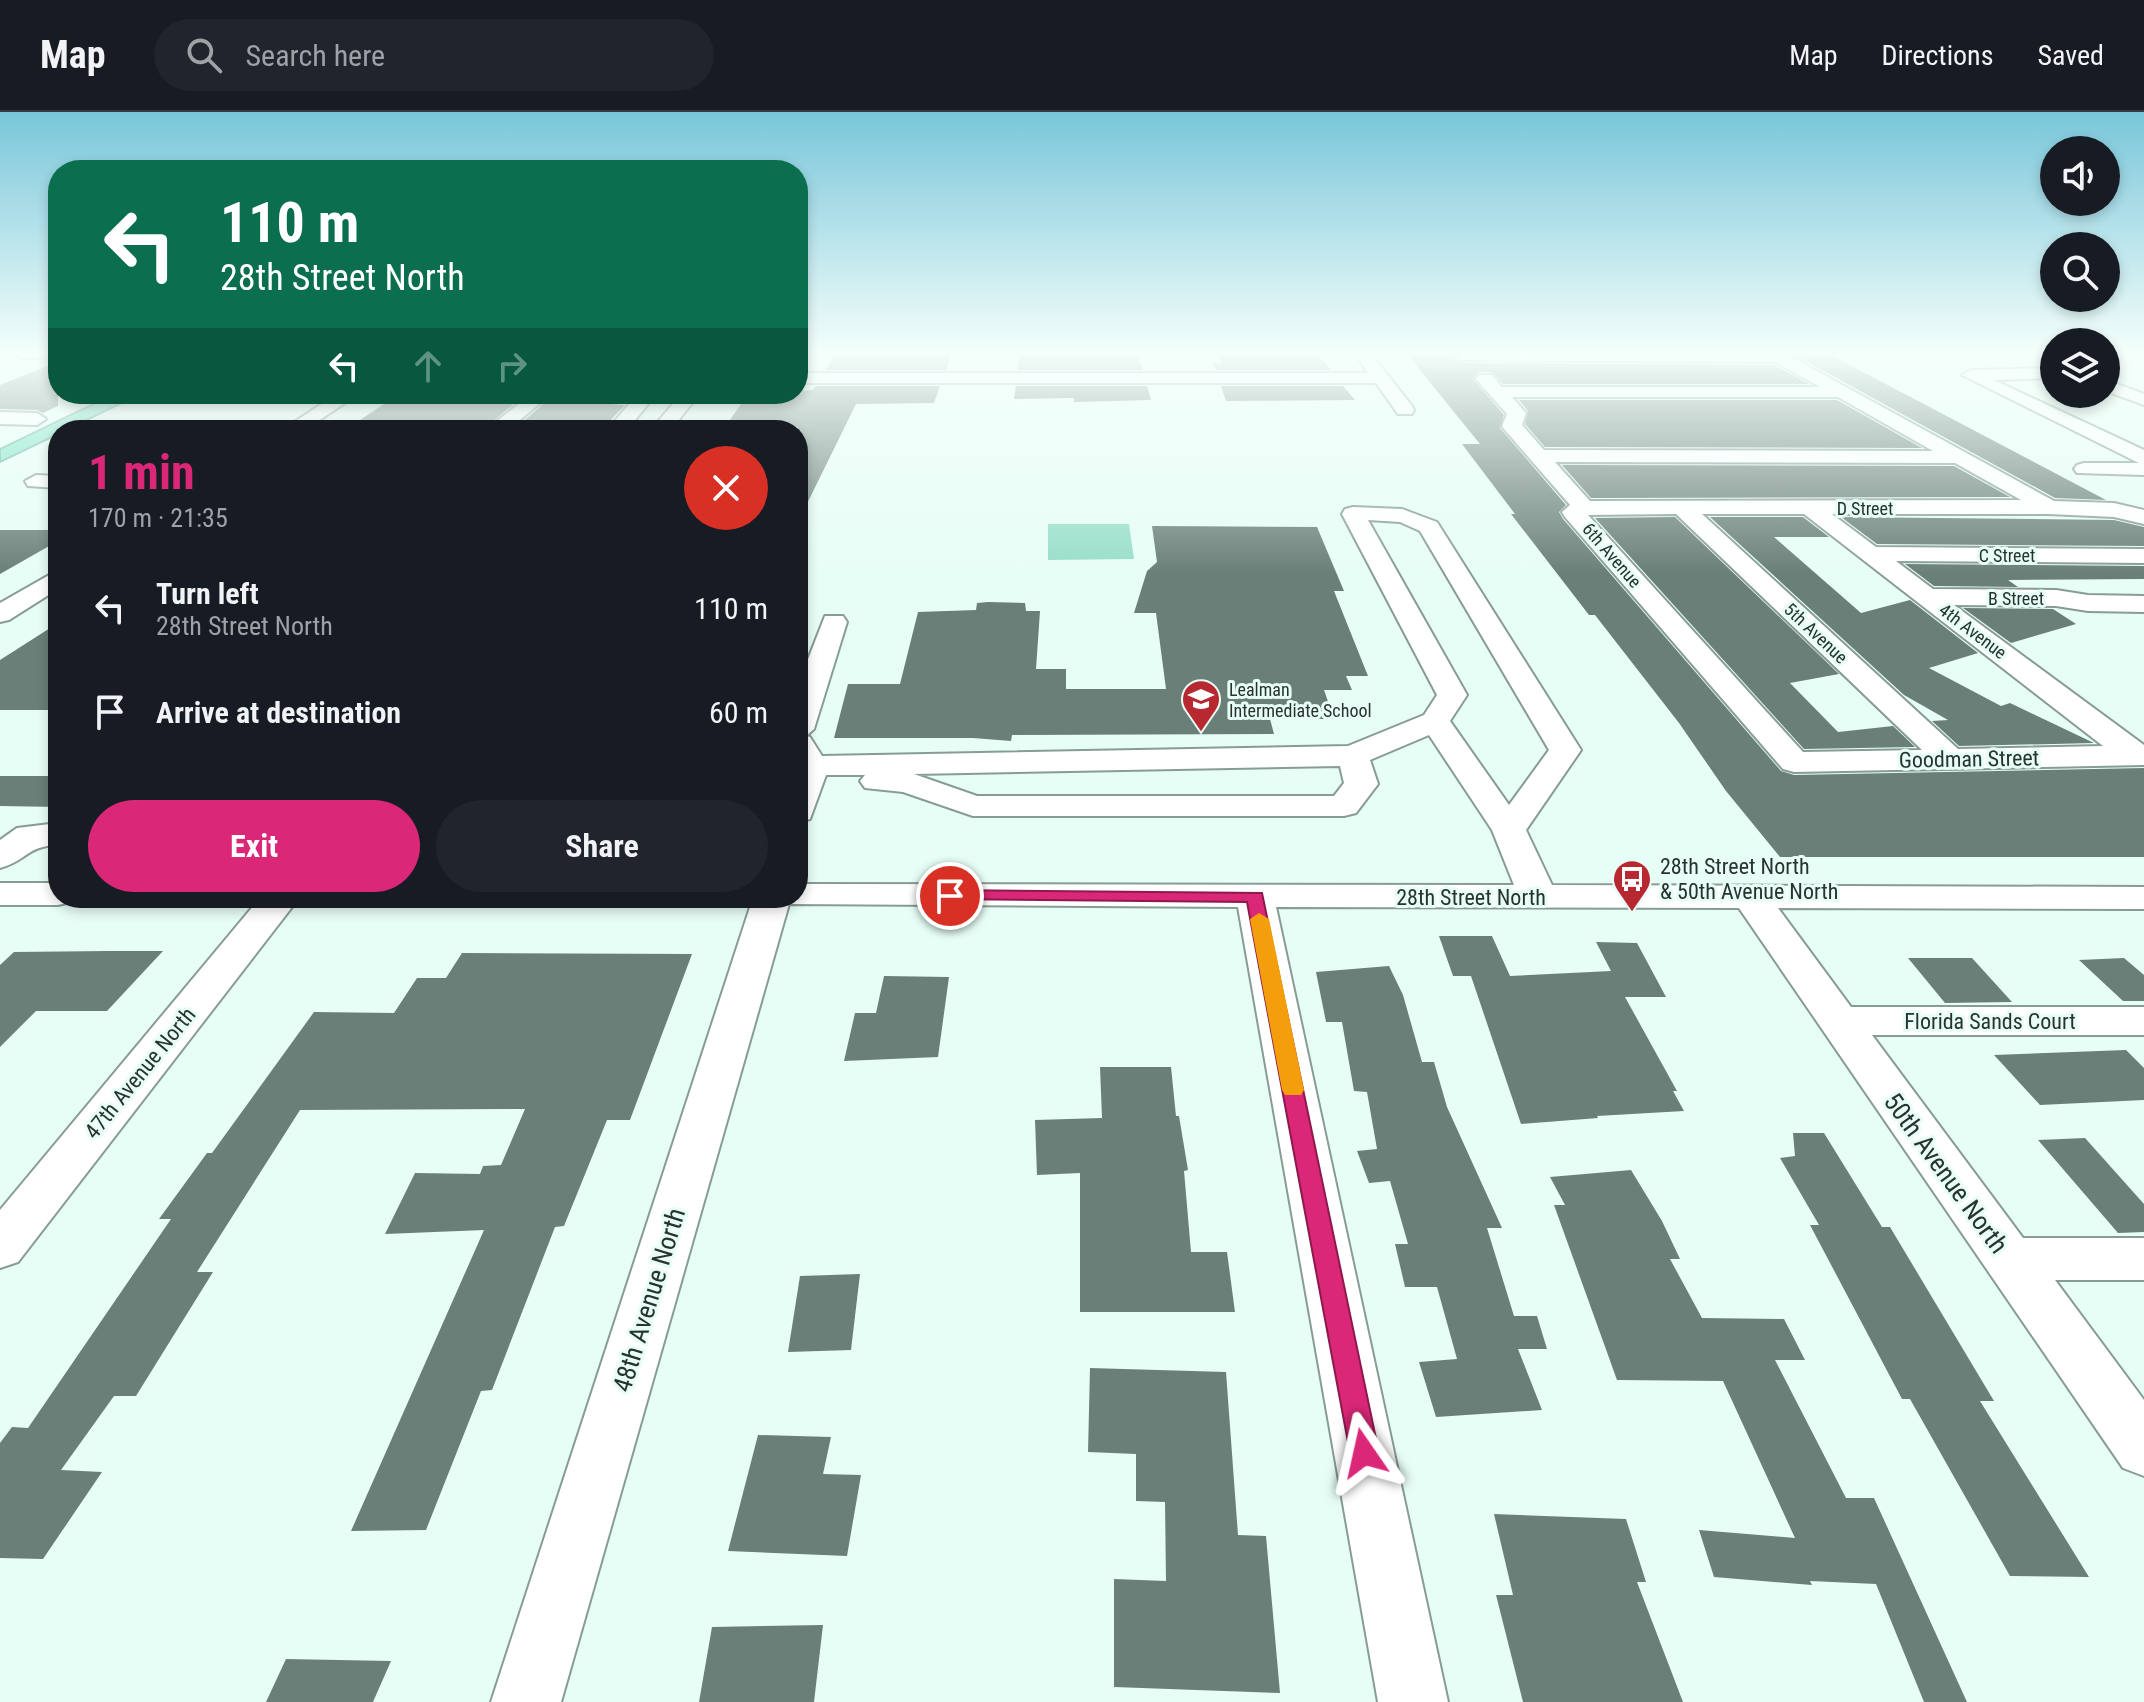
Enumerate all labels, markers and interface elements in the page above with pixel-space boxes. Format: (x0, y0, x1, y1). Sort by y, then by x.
search box (154, 19, 714, 91)
text: Map (40, 33, 106, 77)
icon: search (182, 33, 226, 77)
text: Search here (246, 38, 385, 73)
text: Map (1789, 39, 1838, 72)
text: Directions (1882, 39, 1993, 72)
text: Saved (2037, 39, 2104, 72)
map controls (2040, 136, 2120, 408)
button: sound (2040, 136, 2120, 216)
text: 110 m (220, 190, 359, 256)
icon: left (88, 192, 192, 296)
button: search (2040, 232, 2120, 312)
text: 28th Street North (220, 257, 465, 299)
button: layers (2040, 328, 2120, 408)
icon: left (322, 344, 366, 388)
icon: ahead (406, 344, 450, 388)
icon: right (490, 344, 534, 388)
text: 1 min (88, 444, 195, 501)
button: close (684, 446, 768, 530)
street label: D Street (1837, 498, 1893, 519)
text: 170 m · 21:35 (88, 503, 228, 533)
street label: 6th Avenue (1578, 518, 1646, 592)
street label: C Street (1979, 545, 2035, 566)
text: Turn left (156, 576, 259, 611)
icon: left (88, 586, 132, 630)
street label: B Street (1988, 588, 2044, 609)
text: 110 m (694, 591, 768, 626)
street label: 5th Avenue (1780, 598, 1852, 668)
street label: 4th Avenue (1935, 599, 2011, 663)
text: 28th Street North (156, 611, 333, 641)
school or university icon: Lealman Intermediate School (1180, 678, 1222, 733)
place label: Lealman Intermediate School (1229, 679, 1372, 721)
icon: arrive (88, 690, 132, 734)
text: Arrive at destination (156, 695, 401, 730)
text: 60 m (709, 695, 768, 730)
street label: Goodman Street (1899, 745, 2039, 773)
button: Exit (88, 800, 420, 892)
button: Share (436, 800, 768, 892)
place label: 28th Street North & 50th Avenue North (1660, 854, 1838, 904)
bus stop icon: 28th Street North & 50th Avenue North (1611, 858, 1653, 913)
pin (916, 862, 984, 930)
icon: arrive (928, 874, 972, 918)
street label: 28th Street North (1396, 885, 1546, 910)
street label: 47th Avenue North (80, 1002, 200, 1144)
street label: Florida Sands Court (1904, 1009, 2076, 1034)
street label: 50th Avenue North (1878, 1087, 2014, 1259)
street label: 48th Avenue North (607, 1204, 691, 1396)
position arrow (1322, 1411, 1406, 1495)

